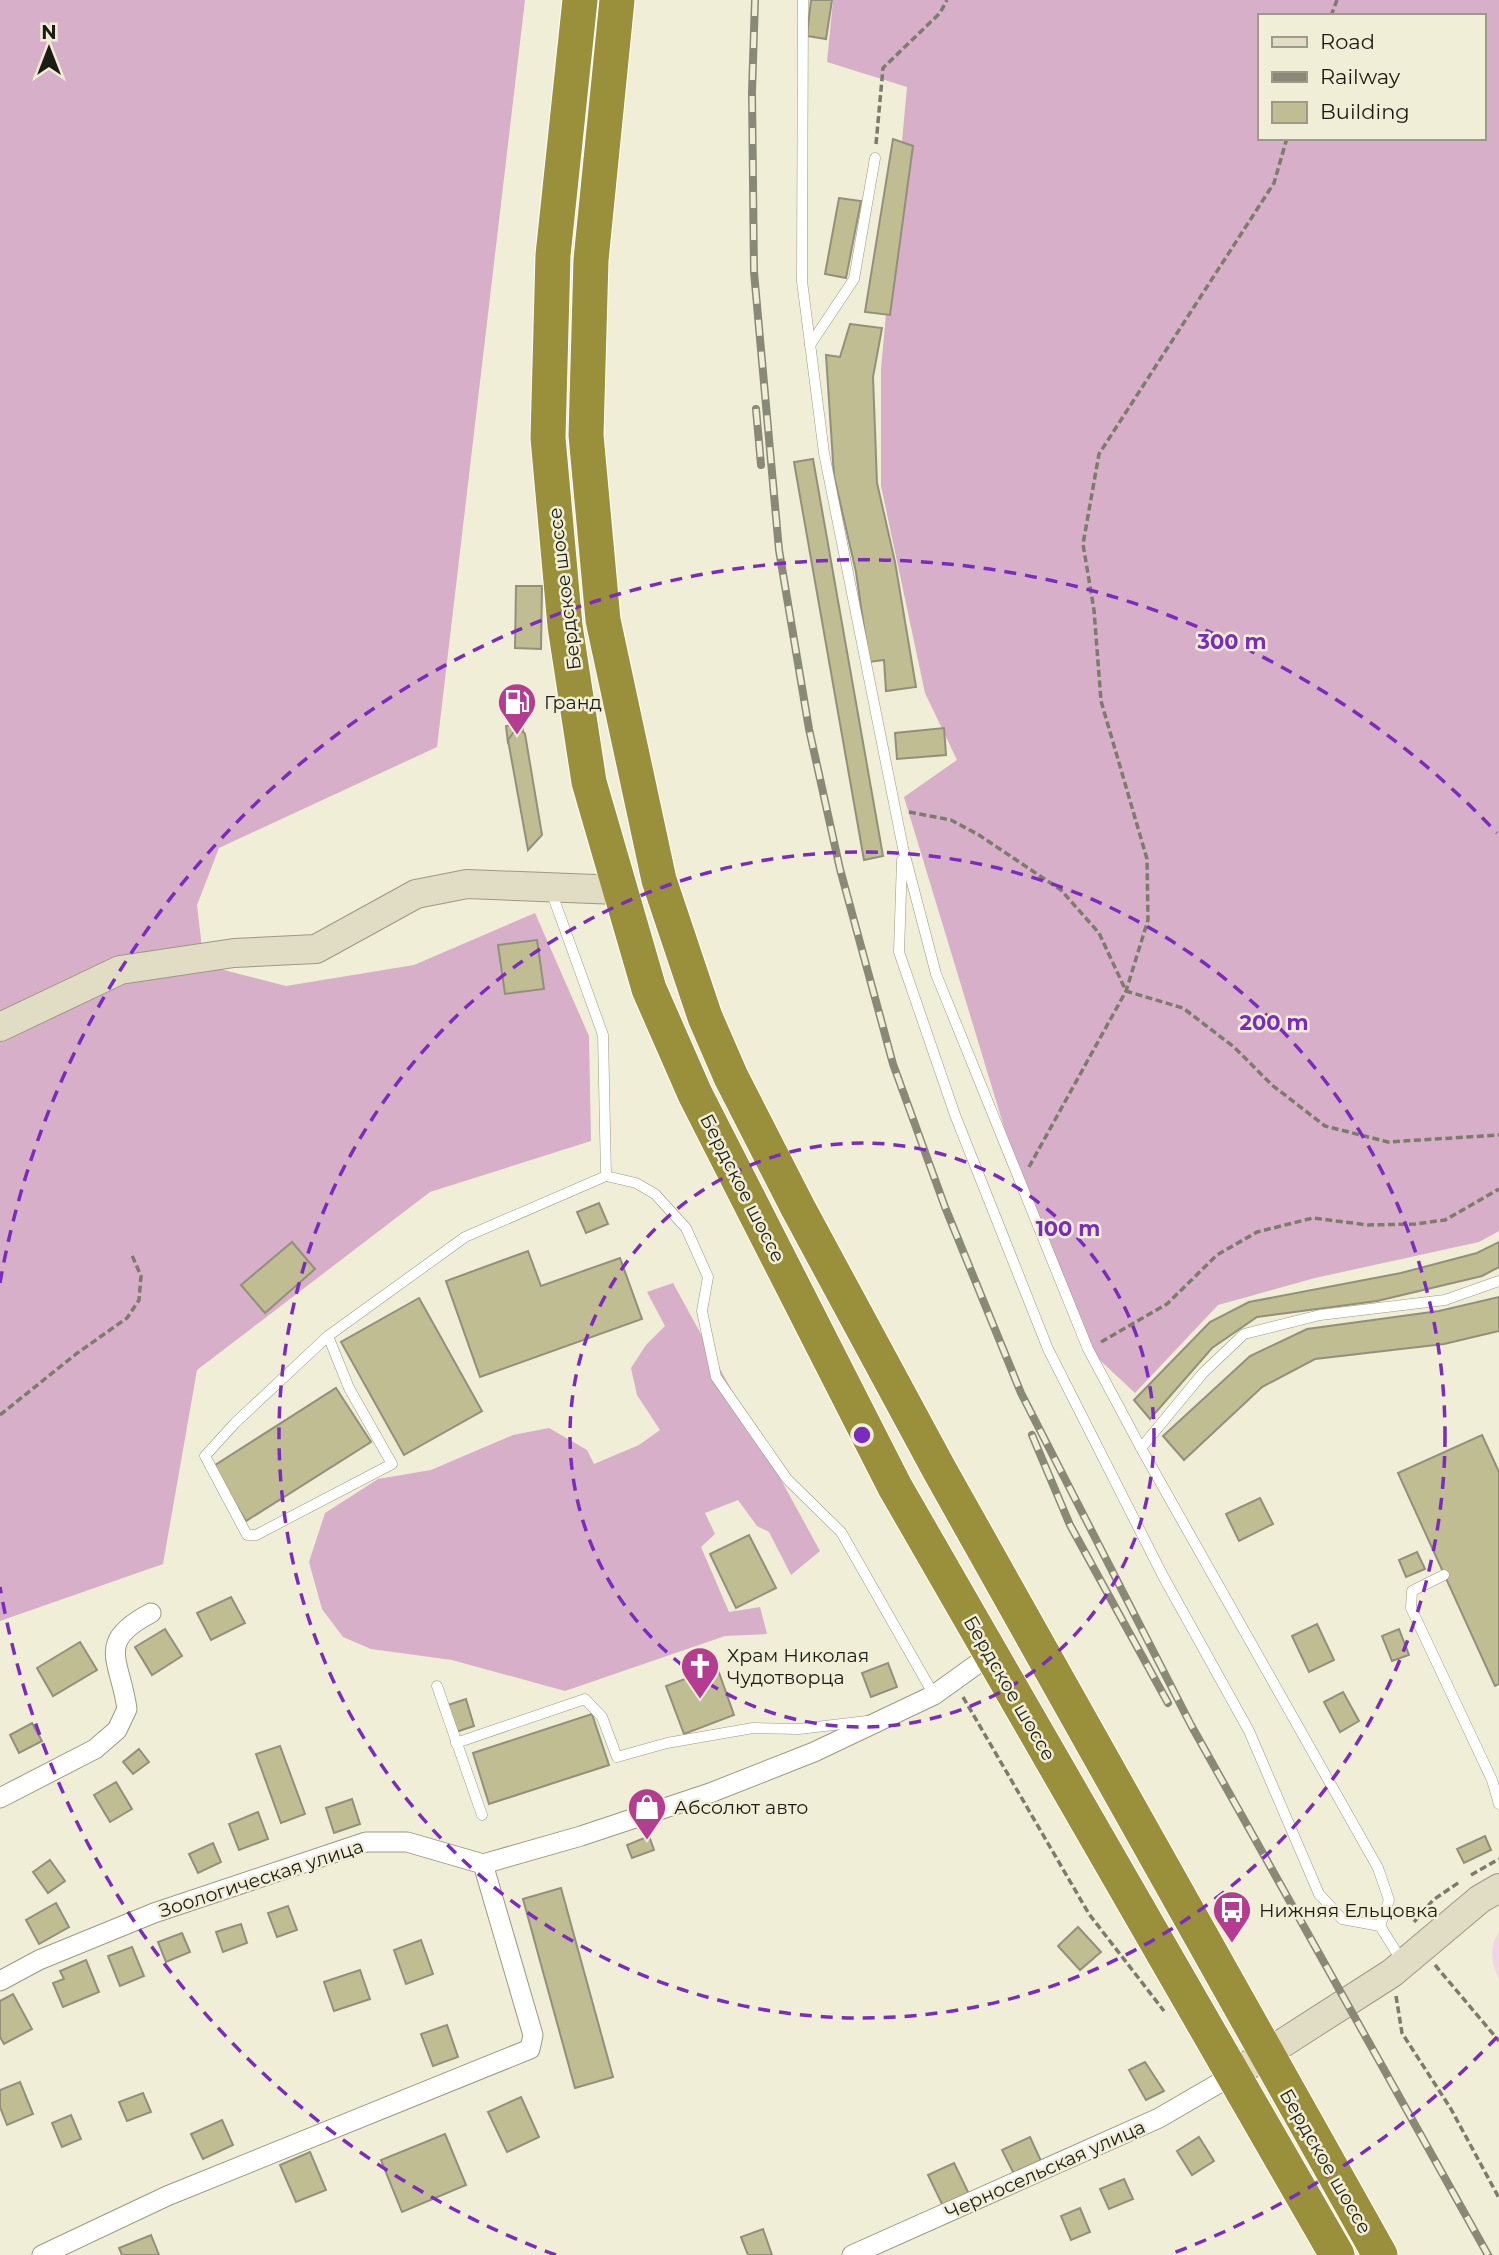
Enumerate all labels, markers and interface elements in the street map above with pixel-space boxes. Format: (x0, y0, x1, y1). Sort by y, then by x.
north arrow (14, 14, 84, 84)
legend (1258, 14, 1485, 140)
text: N (41, 21, 57, 44)
text: Road (1320, 29, 1375, 54)
text: Railway (1320, 64, 1401, 89)
text: Building (1320, 99, 1410, 124)
street label: Бердское шоссе (543, 506, 586, 672)
text: 300 m (1197, 629, 1266, 654)
fuel station icon: Гранд (496, 681, 538, 736)
place label: Гранд (544, 691, 602, 714)
text: 200 m (1240, 1010, 1308, 1035)
street label: Бердское шоссе (695, 1110, 790, 1266)
text: 100 m (1036, 1216, 1100, 1241)
centre of rings (850, 1423, 874, 1447)
street label: Бердское шоссе (959, 1612, 1060, 1765)
place label: Храм Николая Чудотворца (727, 1644, 869, 1689)
church icon: Храм Николая Чудотворца (679, 1645, 721, 1700)
shop icon: Абсолют авто (626, 1786, 668, 1841)
place label: Абсолют авто (674, 1796, 808, 1819)
street label: Зоологическая улица (156, 1835, 366, 1922)
bus stop icon: Нижняя Ельцовка (1211, 1889, 1253, 1944)
place label: Нижняя Ельцовка (1259, 1899, 1438, 1922)
street label: Бердское шоссе (1275, 2085, 1376, 2238)
street label: Черносельская улица (942, 2115, 1149, 2224)

